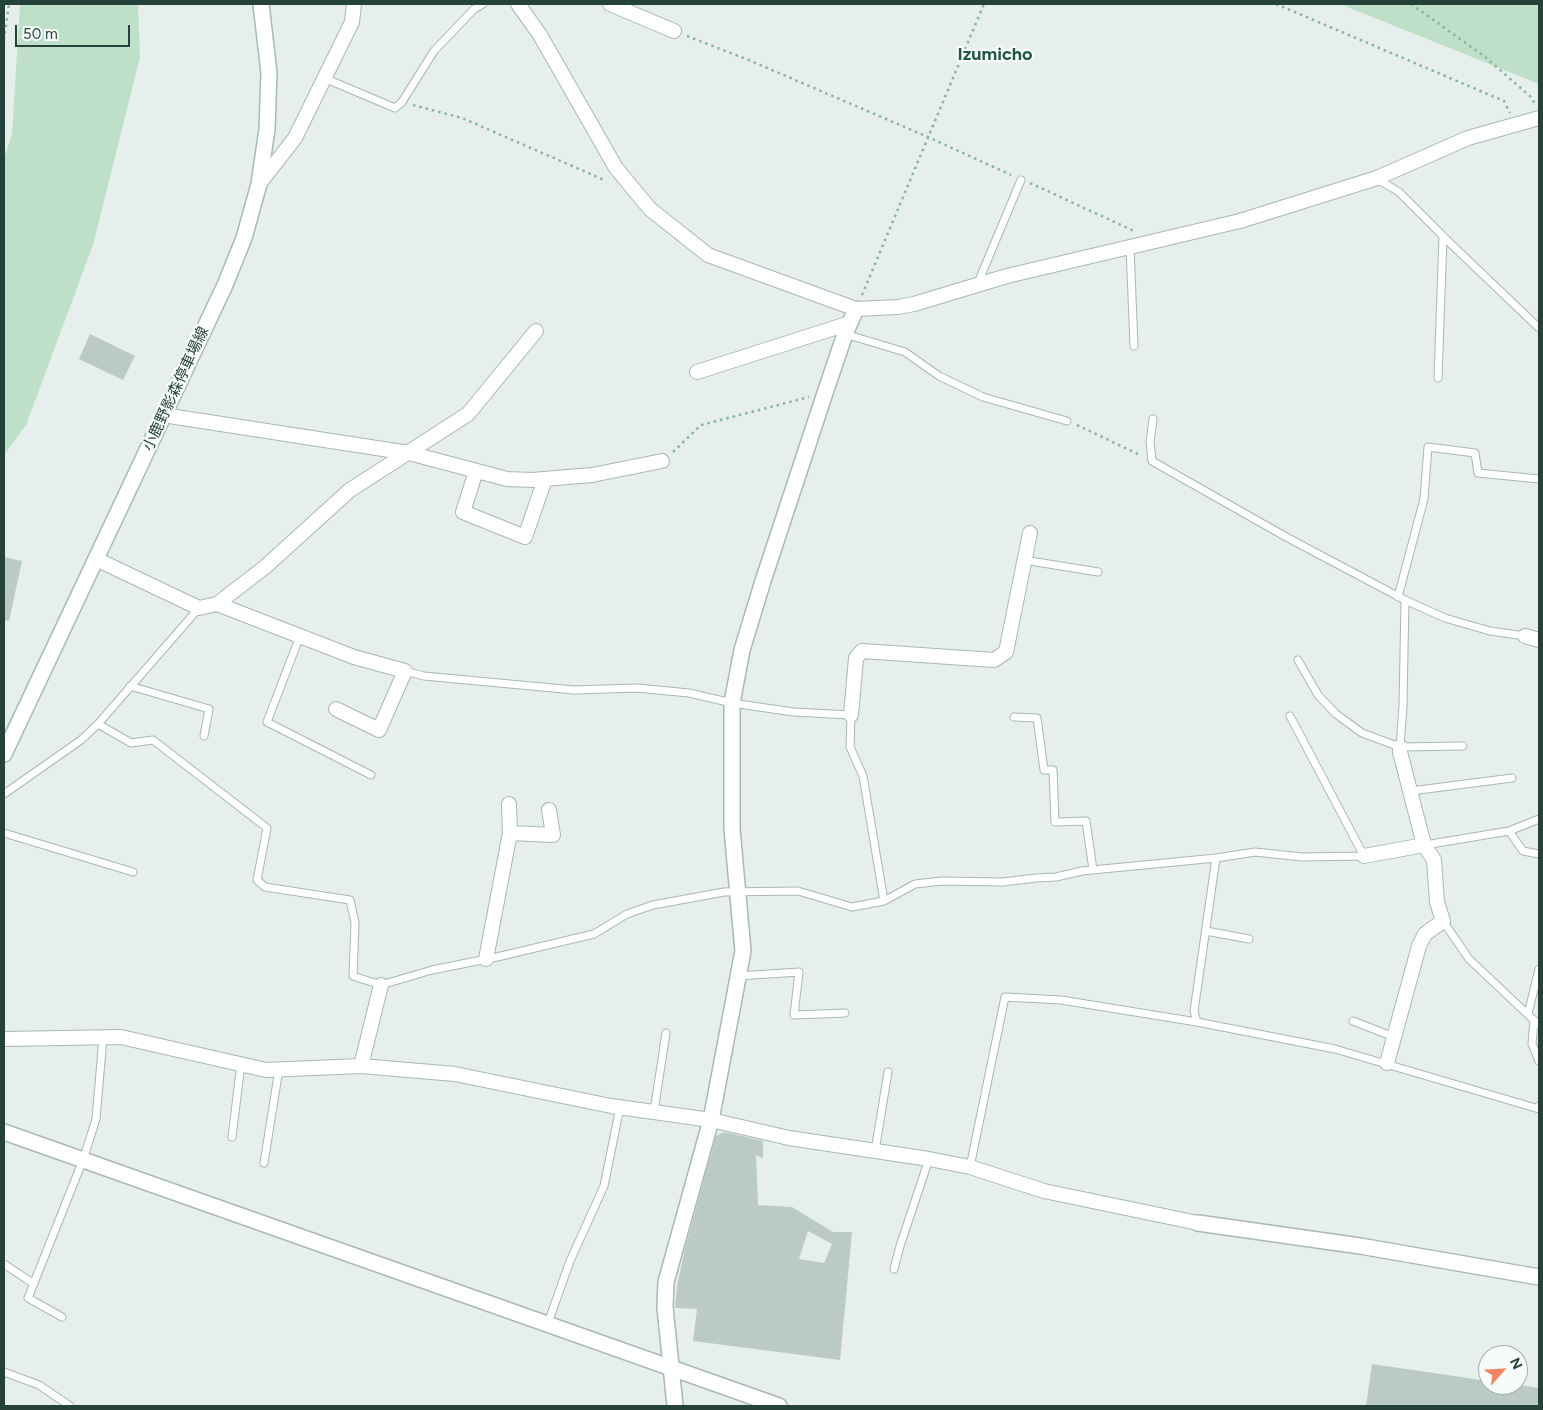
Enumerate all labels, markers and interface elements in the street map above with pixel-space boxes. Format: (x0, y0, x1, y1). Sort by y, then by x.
scale bar (18, 15, 132, 47)
text: 50 m (23, 25, 58, 43)
district label: Izumicho (958, 44, 1032, 66)
street label: 小鹿野影森停車場線 (139, 324, 213, 454)
north arrow (1478, 1345, 1528, 1395)
text: N (1506, 1355, 1526, 1372)

